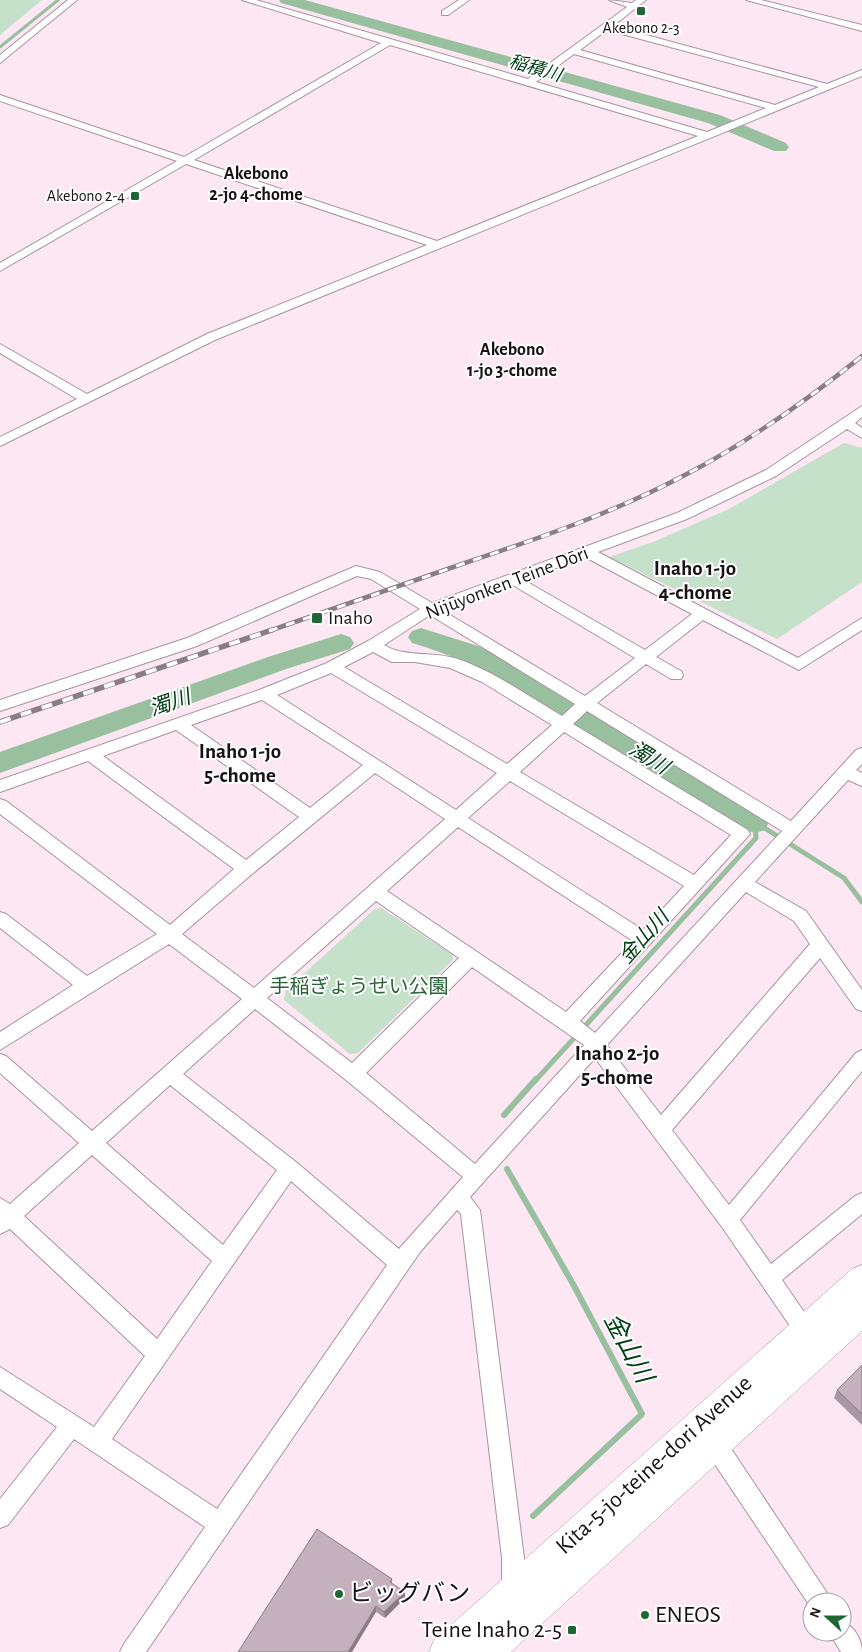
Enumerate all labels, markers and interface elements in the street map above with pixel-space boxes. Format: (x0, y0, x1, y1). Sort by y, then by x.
marker: Akebono 2-3 (635, 5, 647, 17)
place label: Akebono 2-3 (602, 20, 680, 36)
water label: 稲積川 (507, 51, 566, 86)
district label: Akebono 2-jo 4-chome (209, 165, 303, 204)
place label: Akebono 2-4 (47, 188, 125, 204)
marker: Akebono 2-4 (129, 190, 141, 202)
district label: Akebono 1-jo 3-chome (467, 341, 557, 380)
street label: Nijūyonken Teine Dōri (423, 543, 591, 623)
district label: Inaho 1-jo 4-chome (654, 558, 736, 603)
place label: Inaho (328, 608, 373, 628)
marker: Inaho (310, 611, 324, 625)
water label: 濁川 (146, 685, 195, 720)
water label: 濁川 (626, 737, 675, 779)
district label: Inaho 1-jo 5-chome (199, 741, 281, 786)
water label: 金山川 (614, 904, 674, 967)
park label: 手稲ぎょうせい公園 (270, 976, 449, 997)
district label: Inaho 2-jo 5-chome (575, 1043, 659, 1088)
water label: 金山川 (599, 1308, 660, 1390)
street label: Kita-5-jo-teine-dori Avenue (551, 1371, 757, 1559)
place label: ビッグバン (349, 1580, 470, 1606)
marker: ビッグバン (333, 1588, 345, 1600)
north arrow (802, 1592, 852, 1642)
place label: ENEOS (655, 1603, 721, 1627)
text: N (808, 1606, 824, 1620)
marker: ENEOS (639, 1609, 651, 1621)
place label: Teine Inaho 2-5 (421, 1618, 562, 1642)
marker: Teine Inaho 2-5 (566, 1624, 578, 1636)

